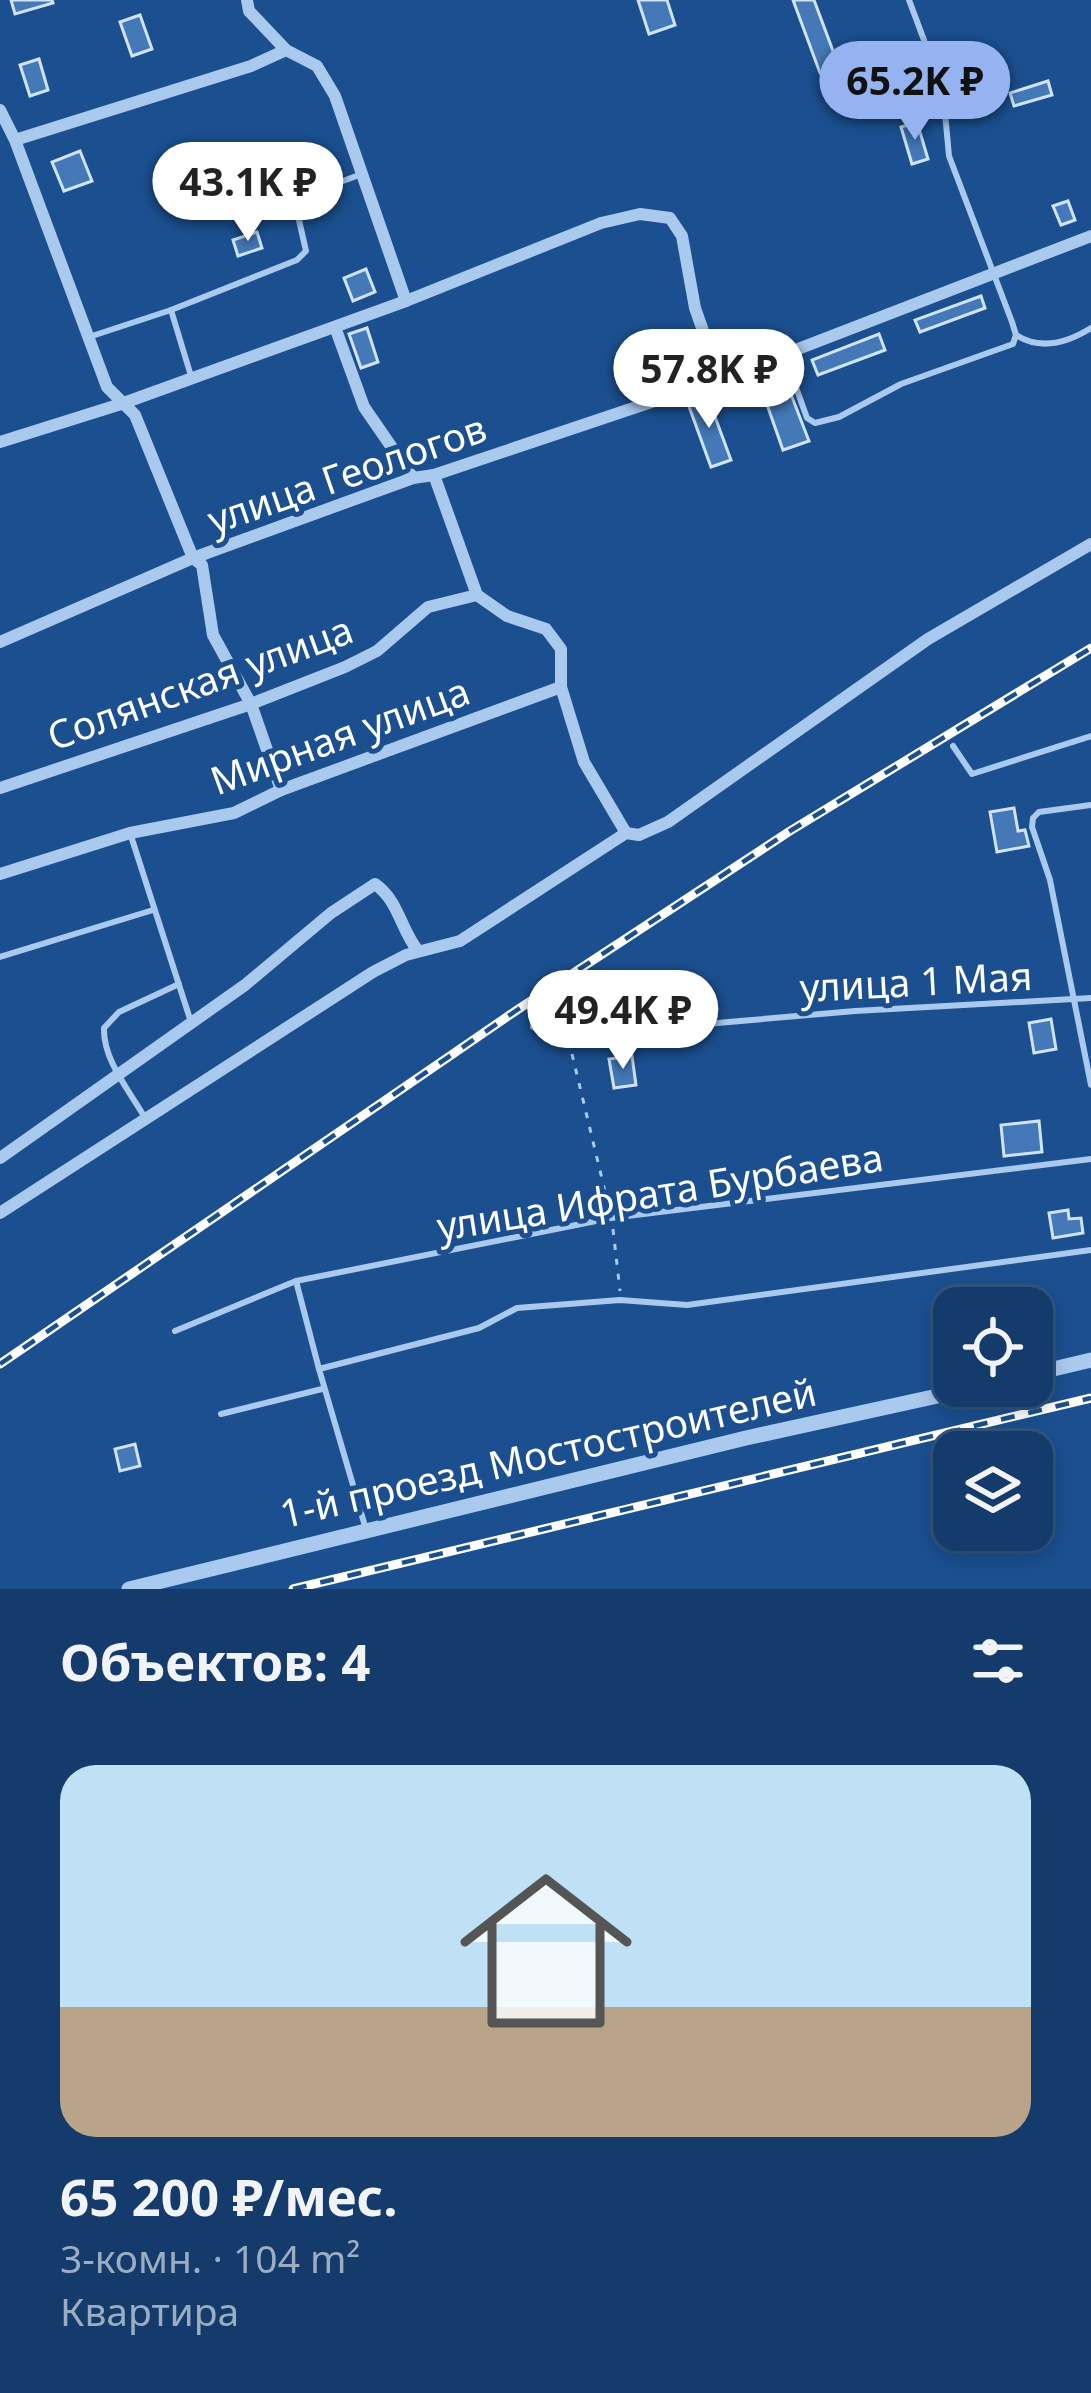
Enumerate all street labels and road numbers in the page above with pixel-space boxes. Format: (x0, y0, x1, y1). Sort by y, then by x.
street label: улица Геологов (200, 400, 493, 545)
street label: Солянская улица (39, 602, 360, 761)
street label: Мирная улица (203, 663, 476, 806)
street label: улица 1 Мая (798, 948, 1034, 1013)
street label: улица Ифрата Бурбаева (433, 1129, 887, 1252)
street label: 1-й проезд Мостостроителей (274, 1364, 821, 1539)

